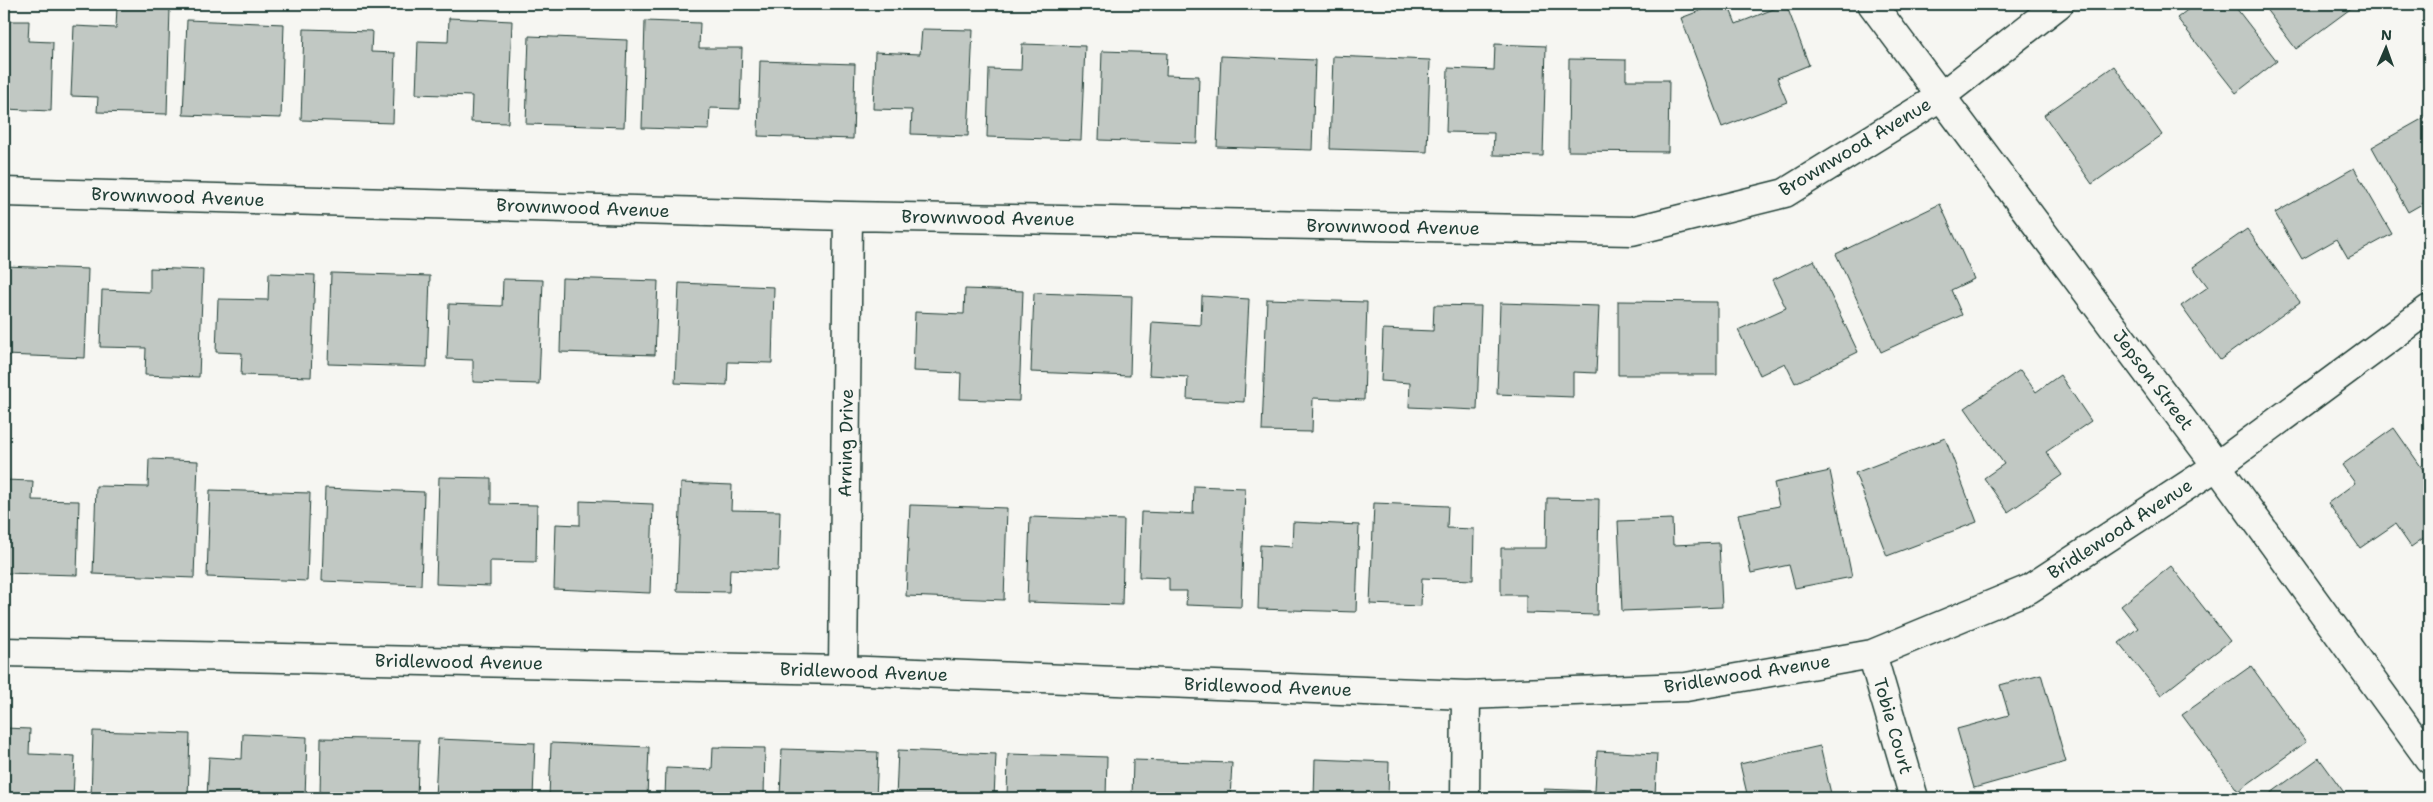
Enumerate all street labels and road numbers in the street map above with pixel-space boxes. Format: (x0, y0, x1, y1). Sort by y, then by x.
street label: Brownwood Avenue (1774, 92, 1936, 202)
street label: Brownwood Avenue (91, 182, 265, 212)
street label: Brownwood Avenue (496, 193, 670, 223)
street label: Brownwood Avenue (901, 204, 1075, 232)
street label: Brownwood Avenue (1306, 213, 1480, 241)
street label: Jepson Street (2107, 325, 2199, 435)
street label: Arning Drive (833, 389, 859, 497)
street label: Bridlewood Avenue (2043, 473, 2197, 585)
street label: Bridlewood Avenue (375, 649, 543, 675)
street label: Bridlewood Avenue (1662, 649, 1832, 699)
street label: Bridlewood Avenue (780, 657, 948, 687)
street label: Bridlewood Avenue (1184, 672, 1352, 702)
street label: Tobie Court (1868, 675, 1918, 777)

